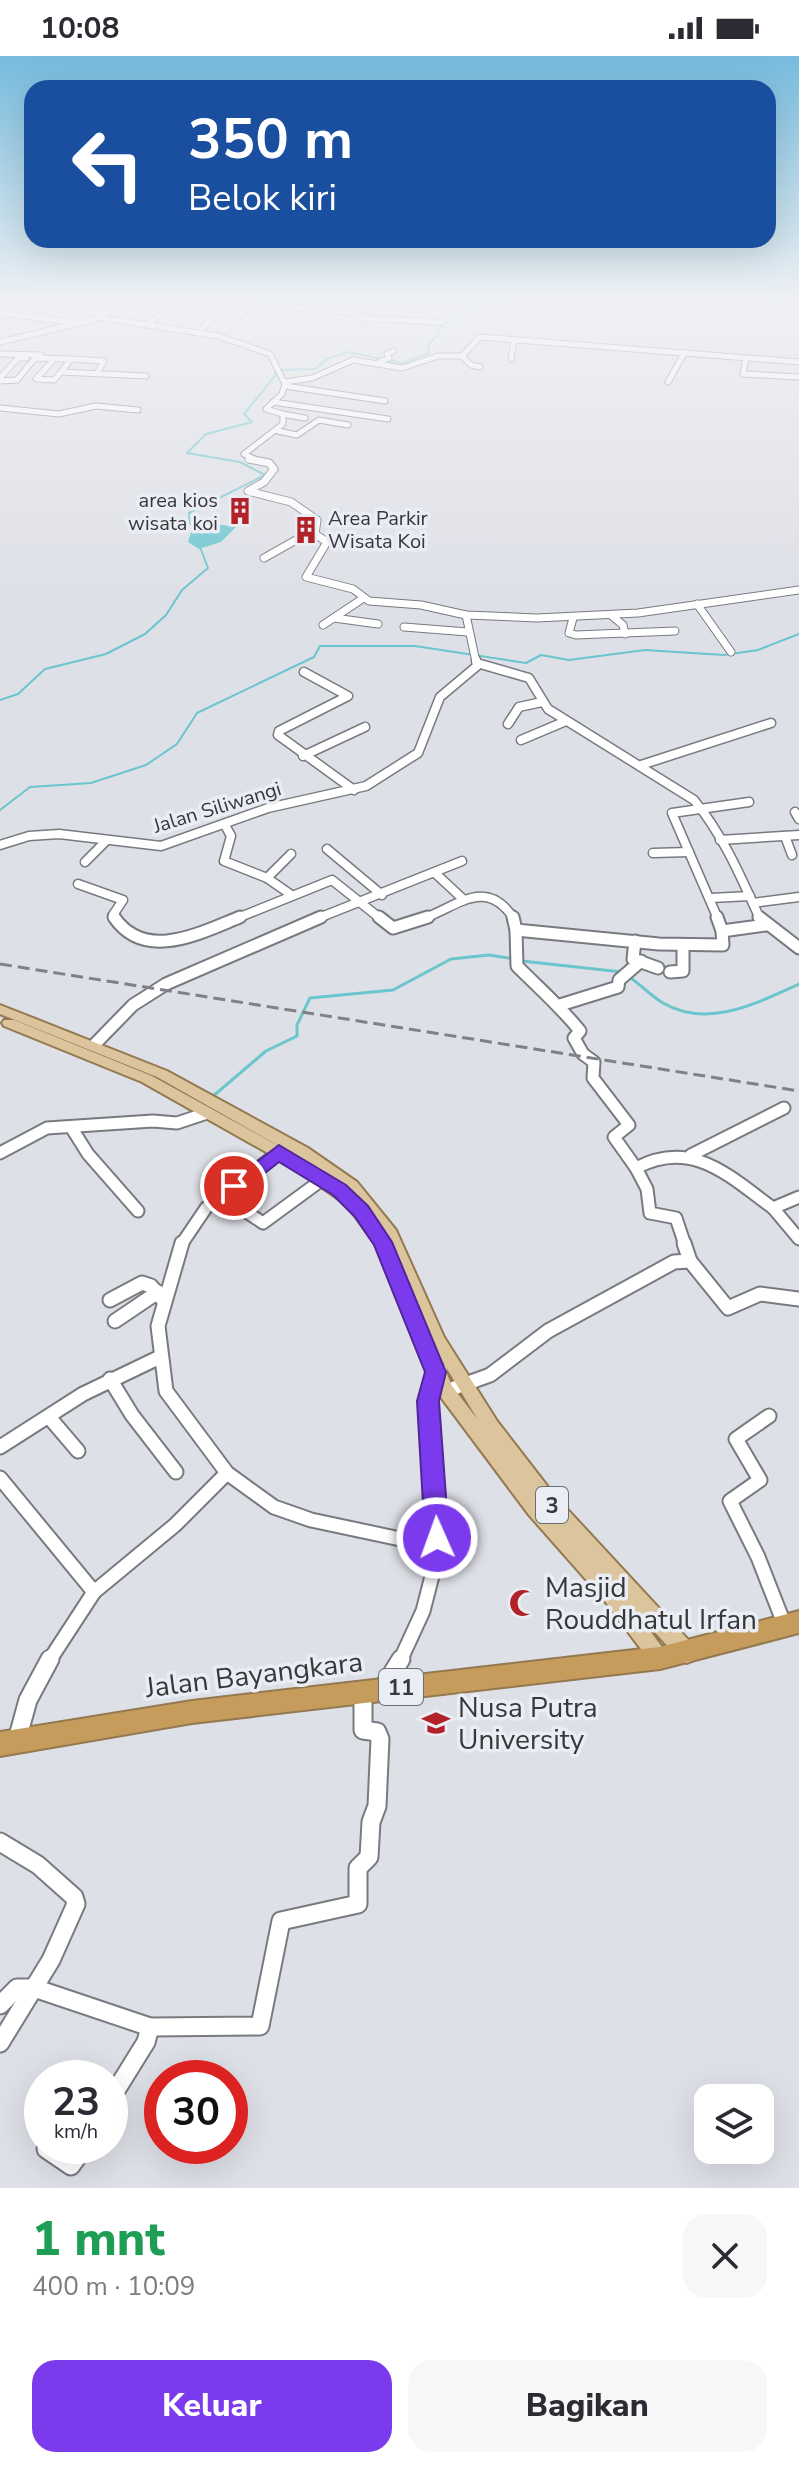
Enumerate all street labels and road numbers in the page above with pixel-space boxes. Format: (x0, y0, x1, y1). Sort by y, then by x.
street label: Jalan Siliwangi (149, 775, 284, 840)
road number: 3 (536, 1487, 568, 1523)
street label: Jalan Bayangkara (142, 1643, 365, 1707)
road number: 11 (379, 1669, 423, 1705)

